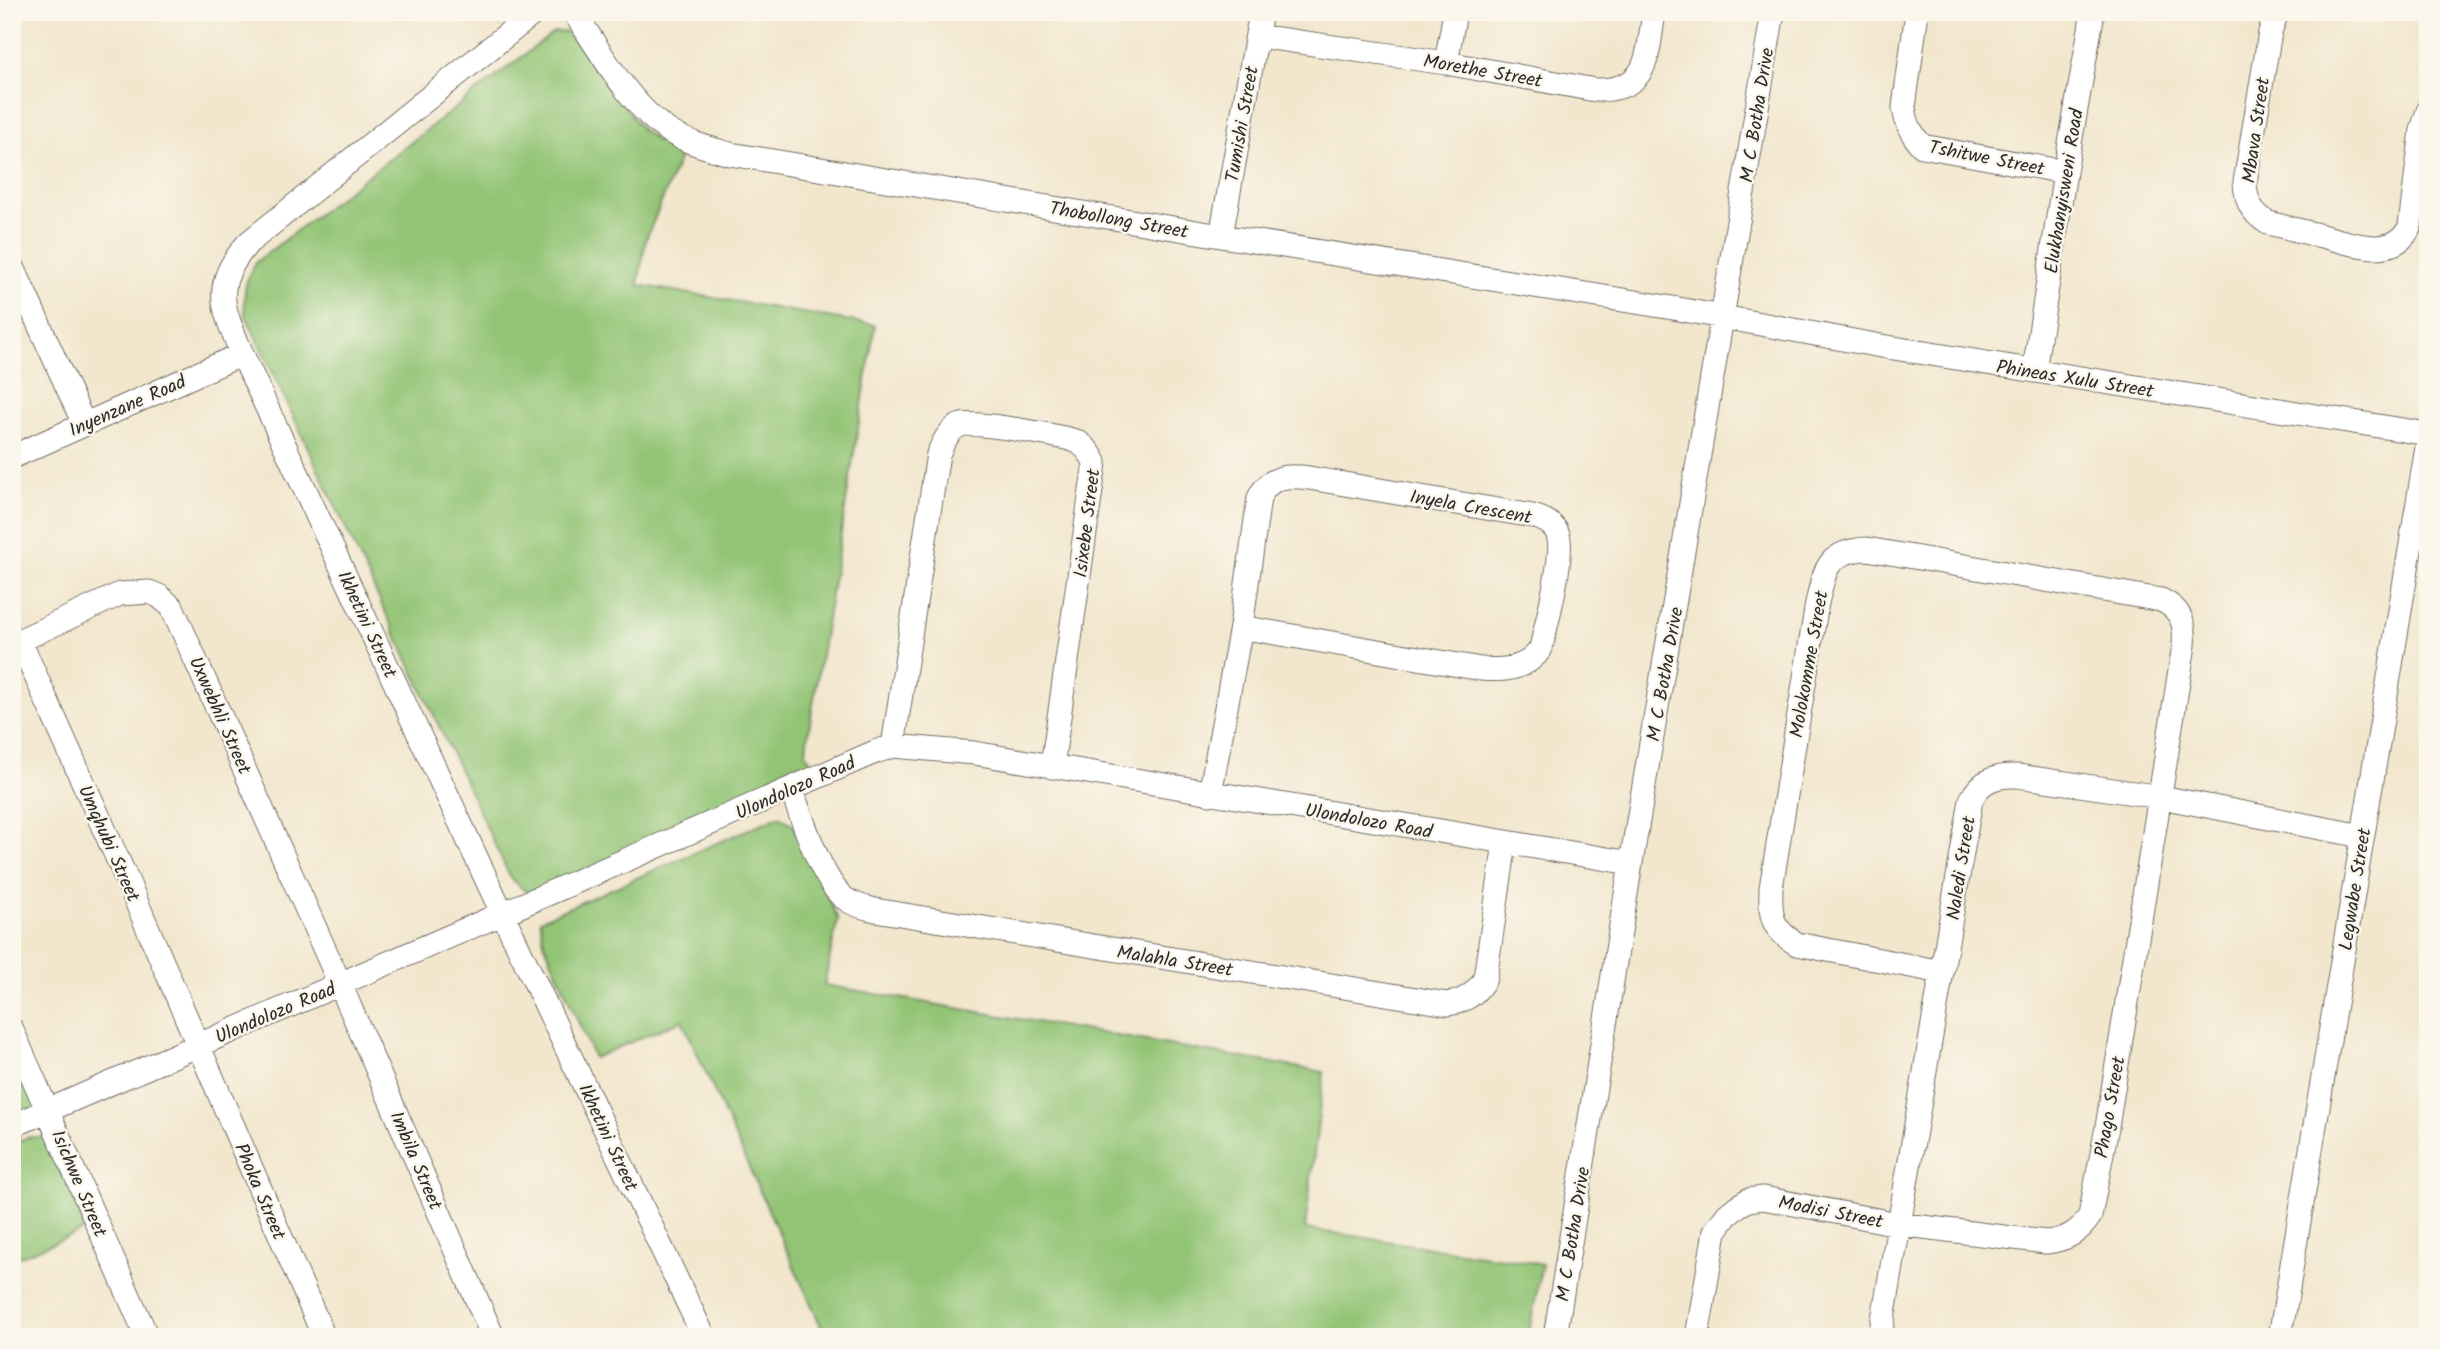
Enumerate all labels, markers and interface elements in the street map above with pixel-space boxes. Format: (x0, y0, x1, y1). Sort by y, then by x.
street label: M C Botha Drive (1733, 45, 1783, 185)
street label: Morethe Street (1421, 47, 1545, 97)
street label: Tumishi Street (1218, 63, 1268, 185)
street label: Mbava Street (2235, 75, 2279, 185)
street label: Elukhanyisweni Road (2037, 106, 2093, 276)
street label: Tshitwe Street (1926, 133, 2048, 185)
street label: Thobollong Street (1047, 194, 1191, 248)
street label: Phineas Xulu Street (1994, 353, 2156, 407)
street label: Inyenzane Road (64, 367, 192, 446)
street label: Isixebe Street (1066, 466, 1110, 579)
street label: Inyela Crescent (1407, 482, 1535, 534)
street label: Ikhetini Street (328, 566, 405, 684)
street label: Molokomme Street (1782, 588, 1838, 740)
street label: M C Botha Drive (1639, 604, 1693, 744)
street label: Uxwebhli Street (180, 652, 259, 780)
street label: Ulondolozo Road (731, 749, 861, 829)
street label: Umqhubi Street (69, 781, 148, 908)
street label: Ulondolozo Road (1303, 796, 1435, 848)
street label: Naledi Street (1939, 814, 1985, 922)
street label: Legwabe Street (2331, 825, 2381, 953)
street label: Malahla Street (1115, 938, 1235, 986)
street label: Ulondolozo Road (211, 975, 341, 1053)
street label: Phago Street (2087, 1053, 2135, 1161)
street label: Ikhetini Street (569, 1079, 646, 1197)
street label: Imbila Street (381, 1107, 450, 1216)
street label: Isichwe Street (42, 1125, 115, 1243)
street label: Phoka Street (225, 1139, 293, 1246)
street label: M C Botha Drive (1549, 1164, 1599, 1304)
street label: Modisi Street (1776, 1188, 1886, 1238)

